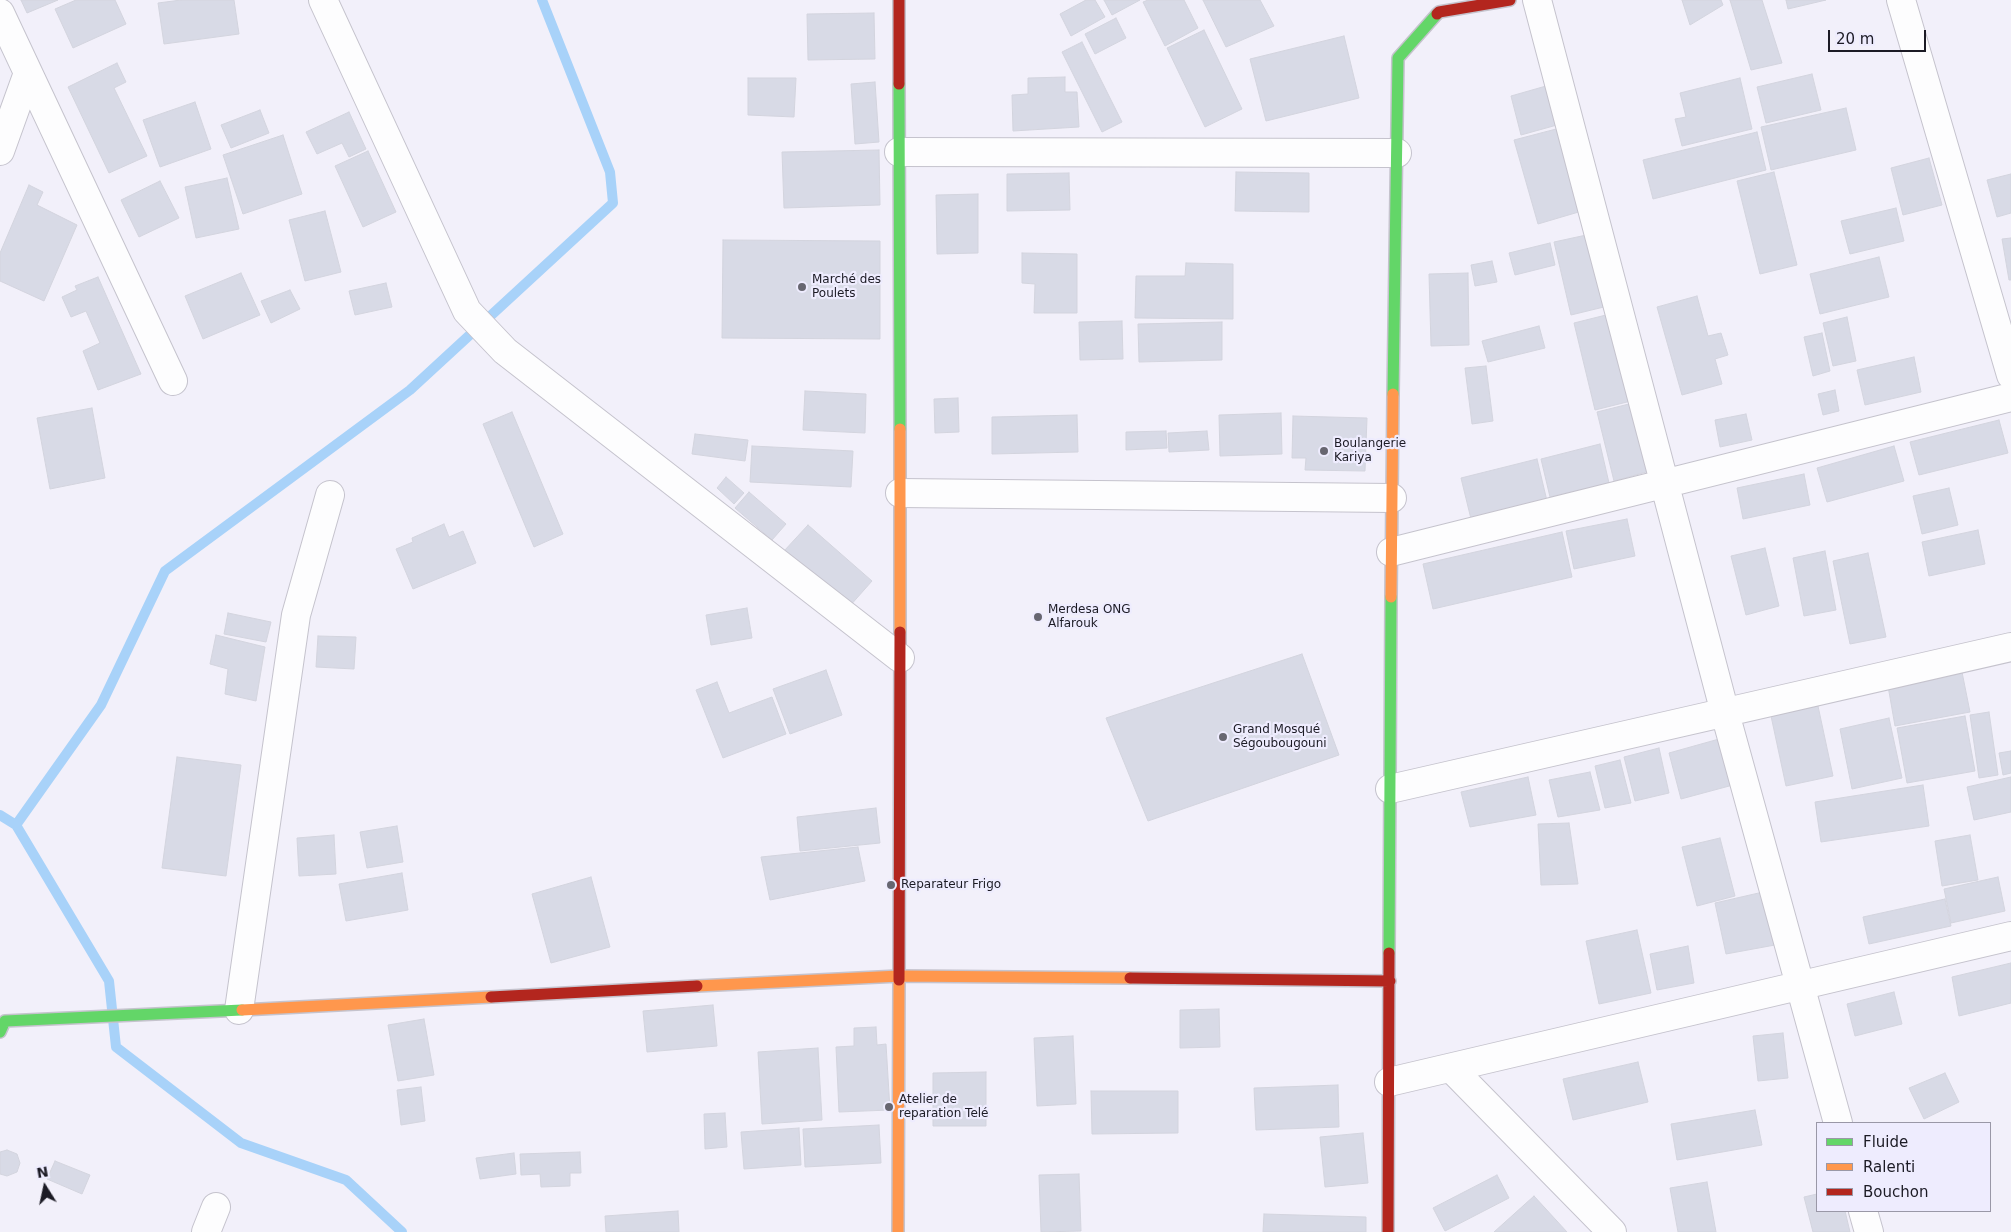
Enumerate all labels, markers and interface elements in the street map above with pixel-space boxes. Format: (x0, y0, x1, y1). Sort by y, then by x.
scale bar (1831, 20, 1928, 52)
text: 20 m (1836, 30, 1874, 48)
place label: Marché des Poulets (812, 273, 881, 301)
marker: Marché des Poulets (796, 281, 808, 293)
place label: Boulangerie Kariya (1334, 437, 1406, 465)
marker: Boulangerie Kariya (1318, 445, 1330, 457)
place label: Merdesa ONG Alfarouk (1048, 603, 1131, 631)
marker: Merdesa ONG Alfarouk (1032, 611, 1044, 623)
place label: Grand Mosqué Ségoubougouni (1233, 723, 1327, 751)
marker: Grand Mosqué Ségoubougouni (1217, 731, 1229, 743)
place label: Reparateur Frigo (901, 878, 1001, 892)
marker: Reparateur Frigo (885, 879, 897, 891)
place label: Atelier de reparation Telé (899, 1093, 989, 1121)
marker: Atelier de reparation Telé (883, 1101, 895, 1113)
legend (1816, 1122, 1991, 1212)
text: Fluide (1863, 1133, 1908, 1151)
text: Ralenti (1863, 1158, 1915, 1176)
north arrow (20, 1162, 70, 1212)
text: N (35, 1163, 50, 1181)
text: Bouchon (1863, 1183, 1928, 1201)

